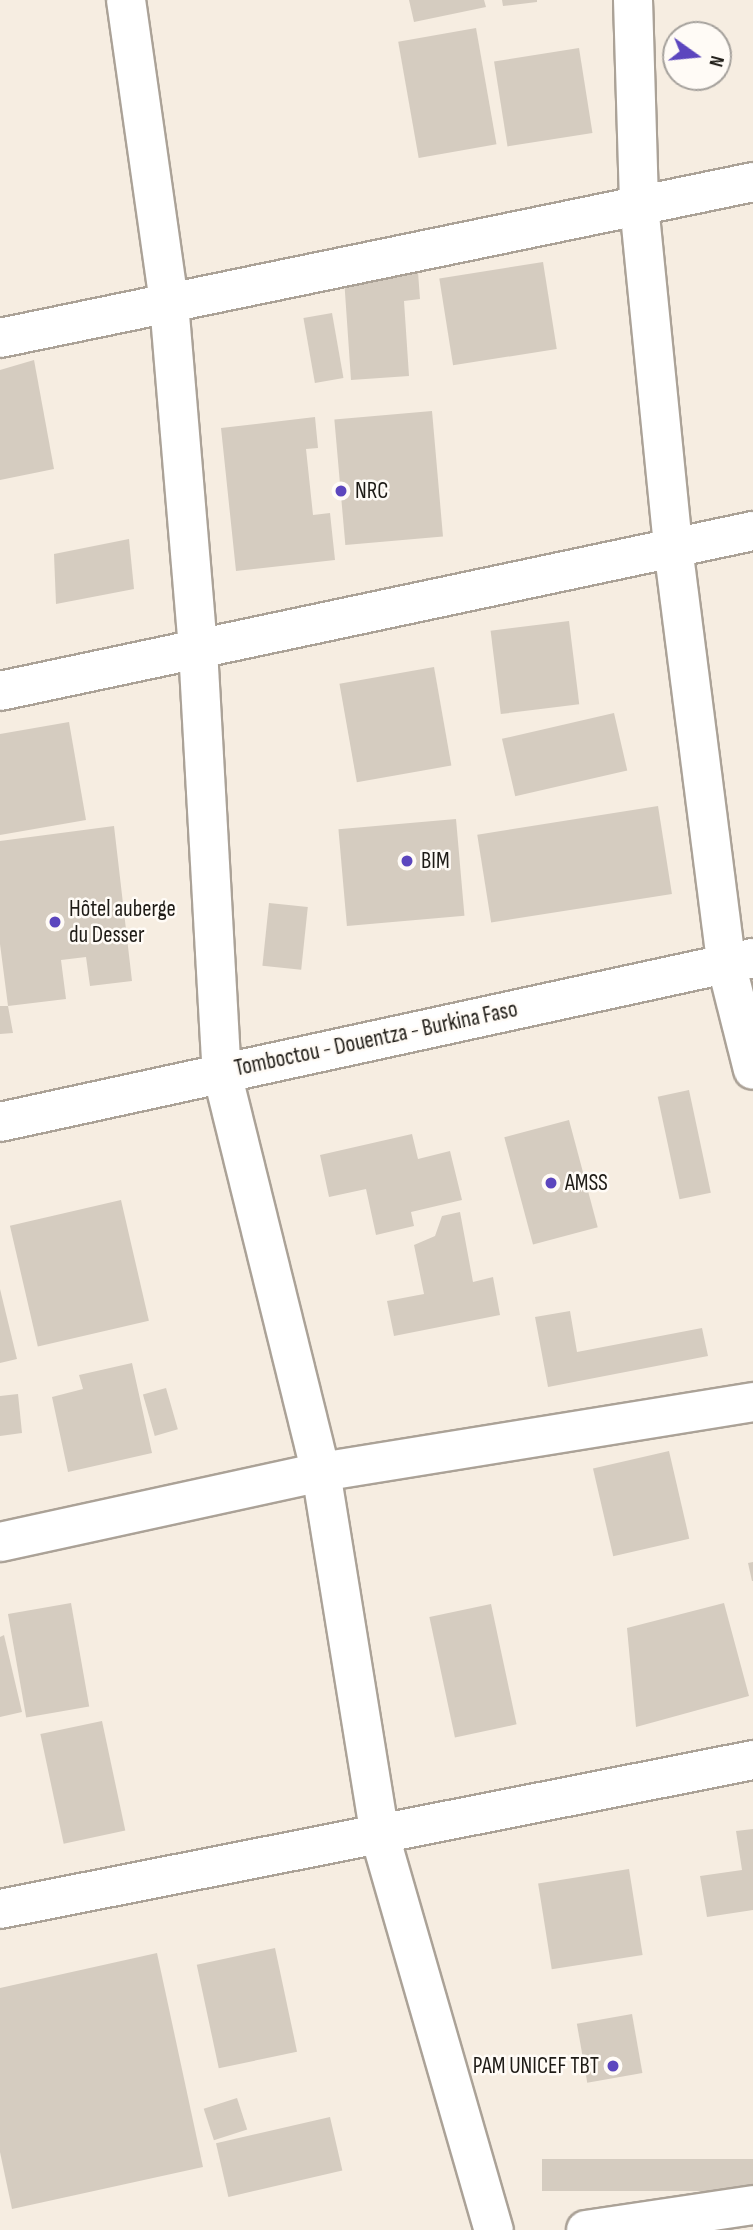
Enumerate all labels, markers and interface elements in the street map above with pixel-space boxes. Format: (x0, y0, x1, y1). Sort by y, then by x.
north arrow (662, 21, 732, 91)
text: N (703, 53, 728, 69)
place label: NRC (355, 477, 388, 505)
marker: NRC (333, 483, 349, 499)
place label: BIM (421, 847, 450, 875)
marker: BIM (399, 853, 415, 869)
place label: Hôtel auberge du Desser (69, 895, 176, 949)
marker: Hôtel auberge du Desser (47, 914, 63, 930)
street label: Tomboctou - Douentza - Burkina Faso (232, 995, 520, 1083)
place label: AMSS (565, 1169, 608, 1197)
marker: AMSS (543, 1175, 559, 1191)
place label: PAM UNICEF TBT (473, 2052, 599, 2080)
marker: PAM UNICEF TBT (605, 2058, 621, 2074)

